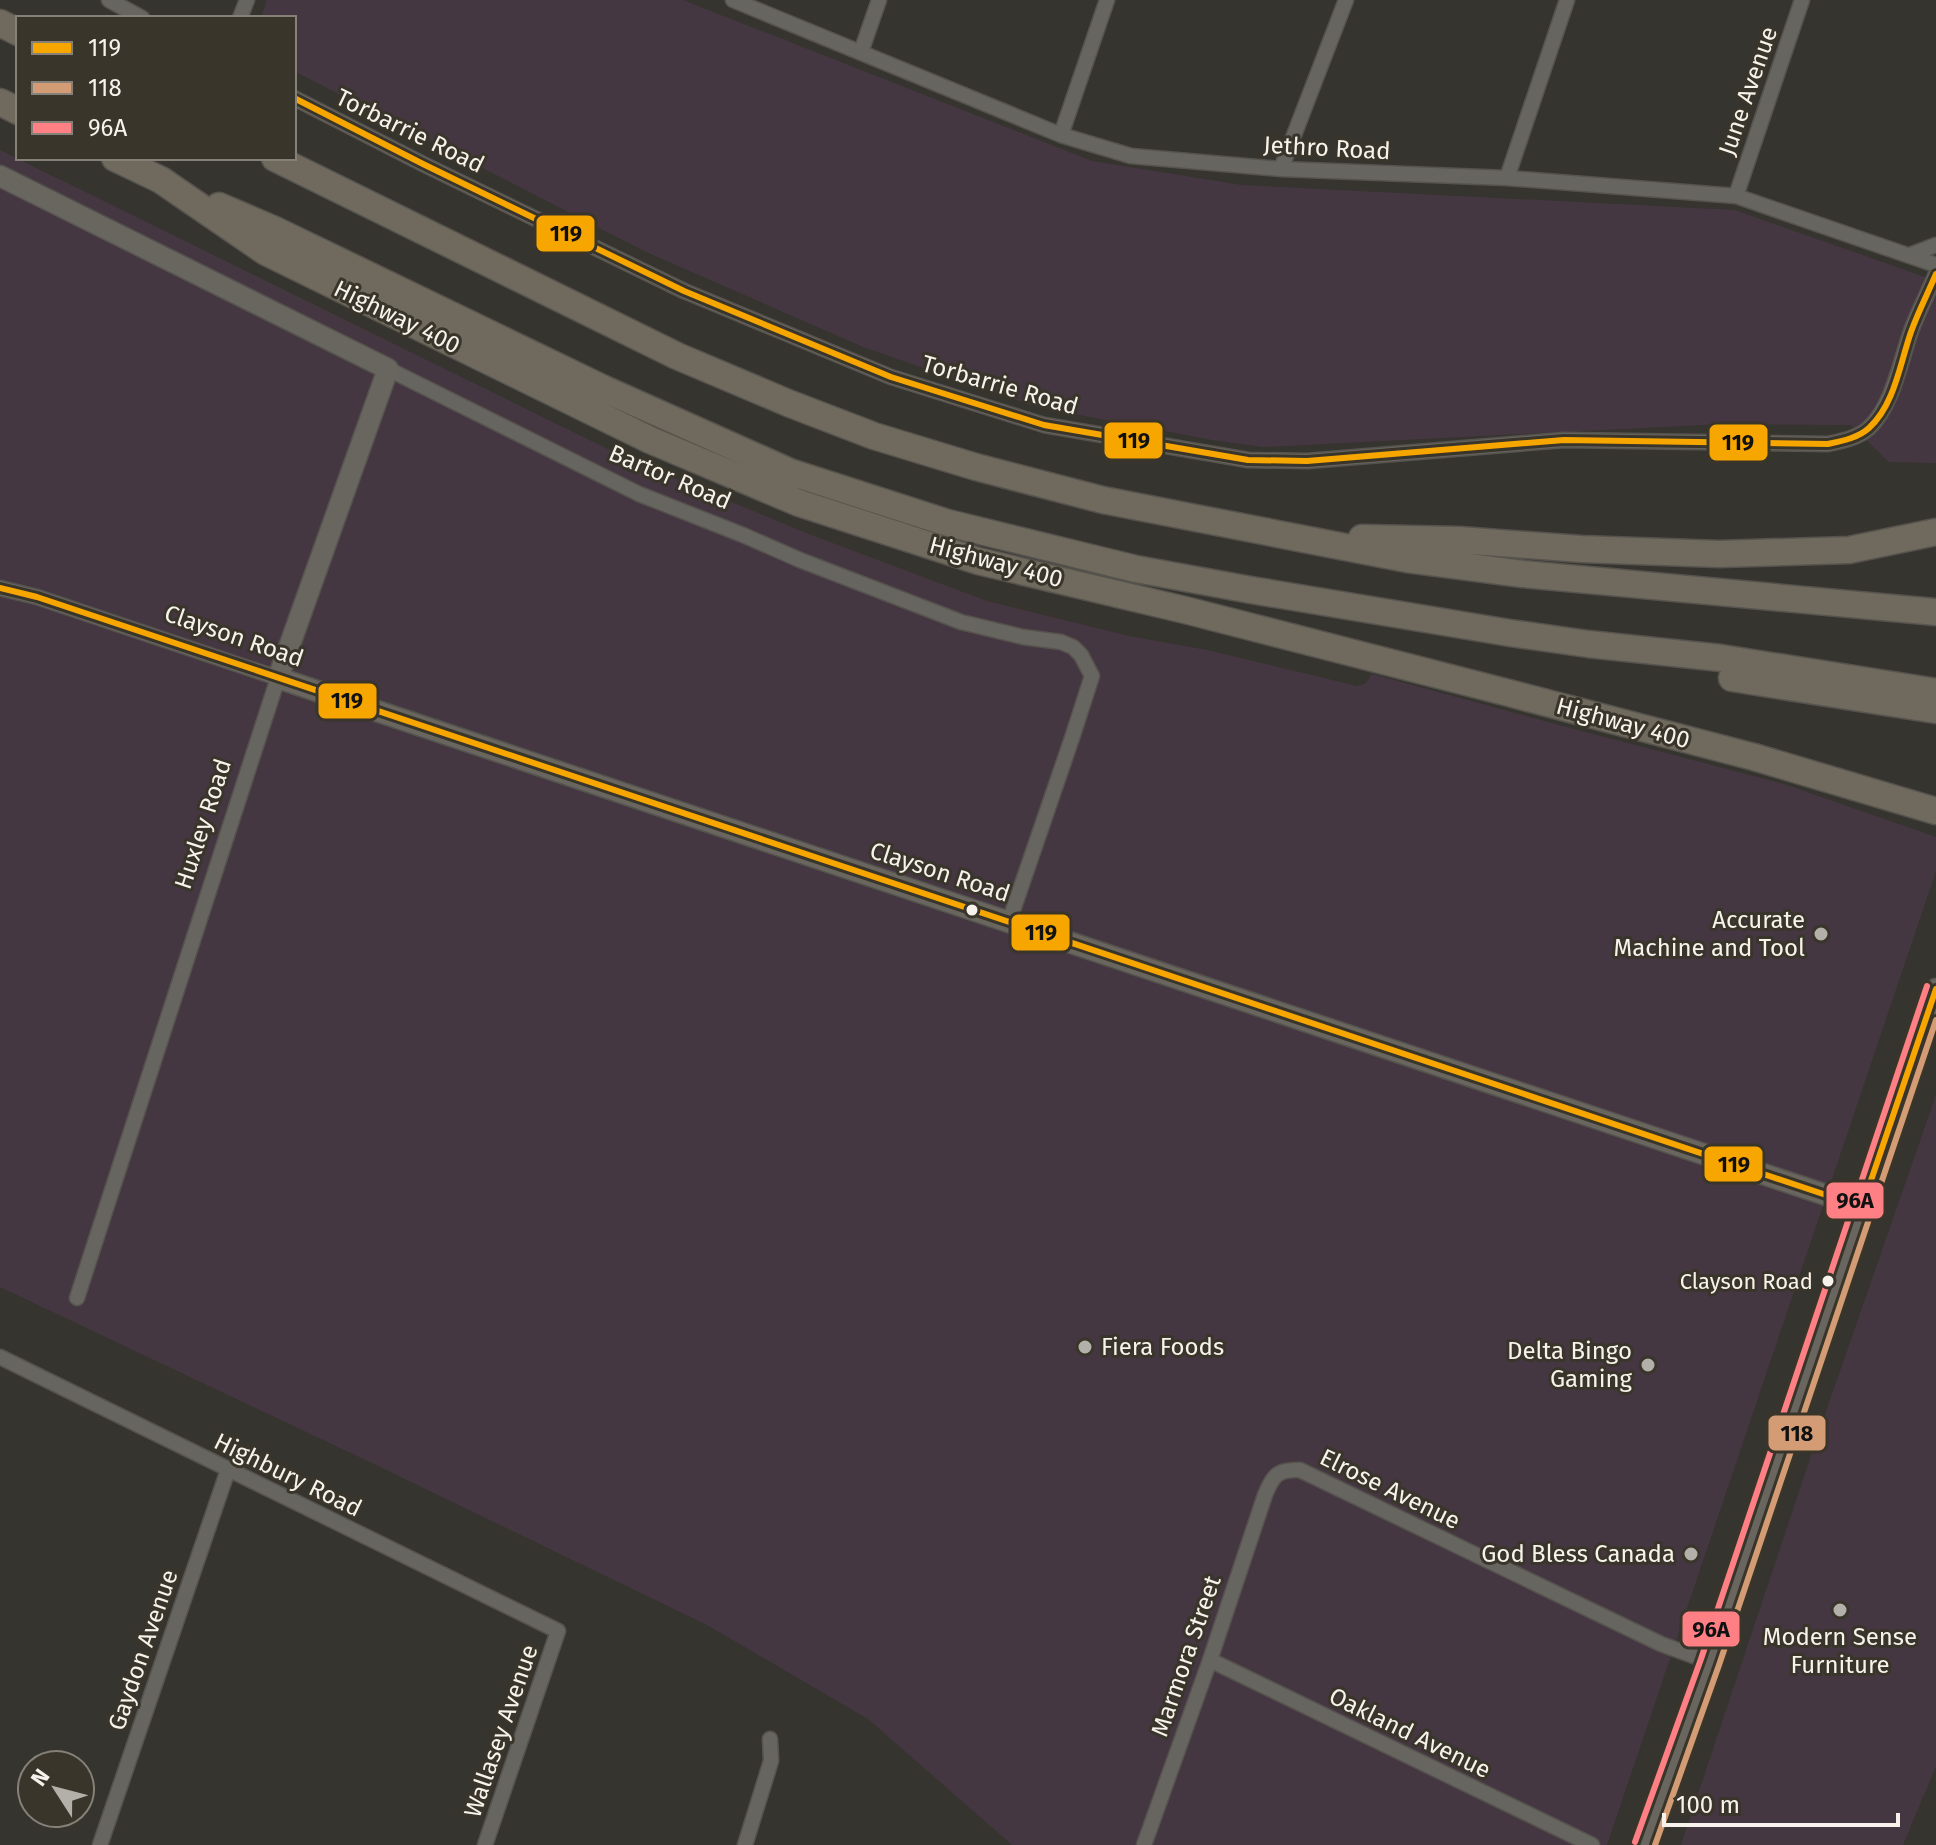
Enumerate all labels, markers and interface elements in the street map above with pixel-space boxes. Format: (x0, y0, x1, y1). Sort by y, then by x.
legend (16, 16, 296, 160)
street label: June Avenue (1713, 23, 1783, 159)
text: 119 (88, 34, 121, 62)
text: 118 (88, 74, 122, 102)
street label: Torbarrie Road (331, 83, 489, 179)
text: 96A (88, 114, 127, 142)
street label: Jethro Road (1263, 131, 1391, 165)
line badge: 119 (535, 214, 596, 253)
text: 119 (550, 220, 582, 247)
street label: Highway 400 (329, 274, 465, 360)
street label: Torbarrie Road (919, 349, 1081, 421)
line badge: 119 (1103, 421, 1164, 460)
line badge: 119 (1708, 423, 1769, 462)
text: 119 (1118, 427, 1150, 454)
text: 119 (1722, 429, 1754, 456)
street label: Bartor Road (605, 439, 735, 515)
street label: Highway 400 (926, 531, 1066, 593)
street label: Clayson Road (161, 599, 307, 673)
line badge: 119 (317, 682, 378, 720)
text: 119 (331, 687, 363, 714)
street label: Highway 400 (1553, 692, 1693, 754)
street label: Huxley Road (169, 755, 237, 893)
street label: Clayson Road (867, 836, 1013, 908)
unlabelled marker (964, 902, 980, 918)
place label: Accurate Machine and Tool (1613, 906, 1805, 962)
line badge: 119 (1010, 913, 1071, 952)
text: 119 (1025, 919, 1057, 946)
marker: Accurate Machine and Tool (1812, 925, 1830, 943)
line badge: 119 (1703, 1145, 1764, 1183)
text: 119 (1718, 1151, 1750, 1178)
line badge: 96A (1825, 1181, 1885, 1220)
text: 96A (1836, 1187, 1875, 1214)
place label: Clayson Road (1680, 1268, 1813, 1295)
marker: Clayson Road (1820, 1273, 1836, 1289)
place label: Fiera Foods (1101, 1333, 1224, 1361)
place label: Delta Bingo Gaming (1507, 1337, 1633, 1393)
marker: Fiera Foods (1076, 1338, 1094, 1356)
marker: Delta Bingo Gaming (1639, 1356, 1657, 1374)
line badge: 118 (1767, 1414, 1827, 1452)
text: 118 (1781, 1420, 1814, 1447)
street label: Highbury Road (210, 1427, 366, 1523)
street label: Elrose Avenue (1315, 1443, 1465, 1535)
place label: God Bless Canada (1481, 1540, 1675, 1568)
marker: God Bless Canada (1682, 1545, 1700, 1563)
street label: Gaydon Avenue (102, 1566, 184, 1734)
street label: Marmora Street (1145, 1571, 1227, 1740)
marker: Modern Sense Furniture (1831, 1601, 1849, 1619)
line badge: 96A (1681, 1610, 1741, 1648)
text: 96A (1692, 1616, 1731, 1643)
place label: Modern Sense Furniture (1763, 1623, 1917, 1679)
street label: Wallasey Avenue (458, 1641, 544, 1821)
street label: Oakland Avenue (1325, 1682, 1495, 1784)
north arrow (16, 1749, 96, 1829)
text: N (25, 1764, 55, 1791)
scale bar (1664, 1777, 1898, 1827)
text: 100 m (1676, 1791, 1740, 1819)

